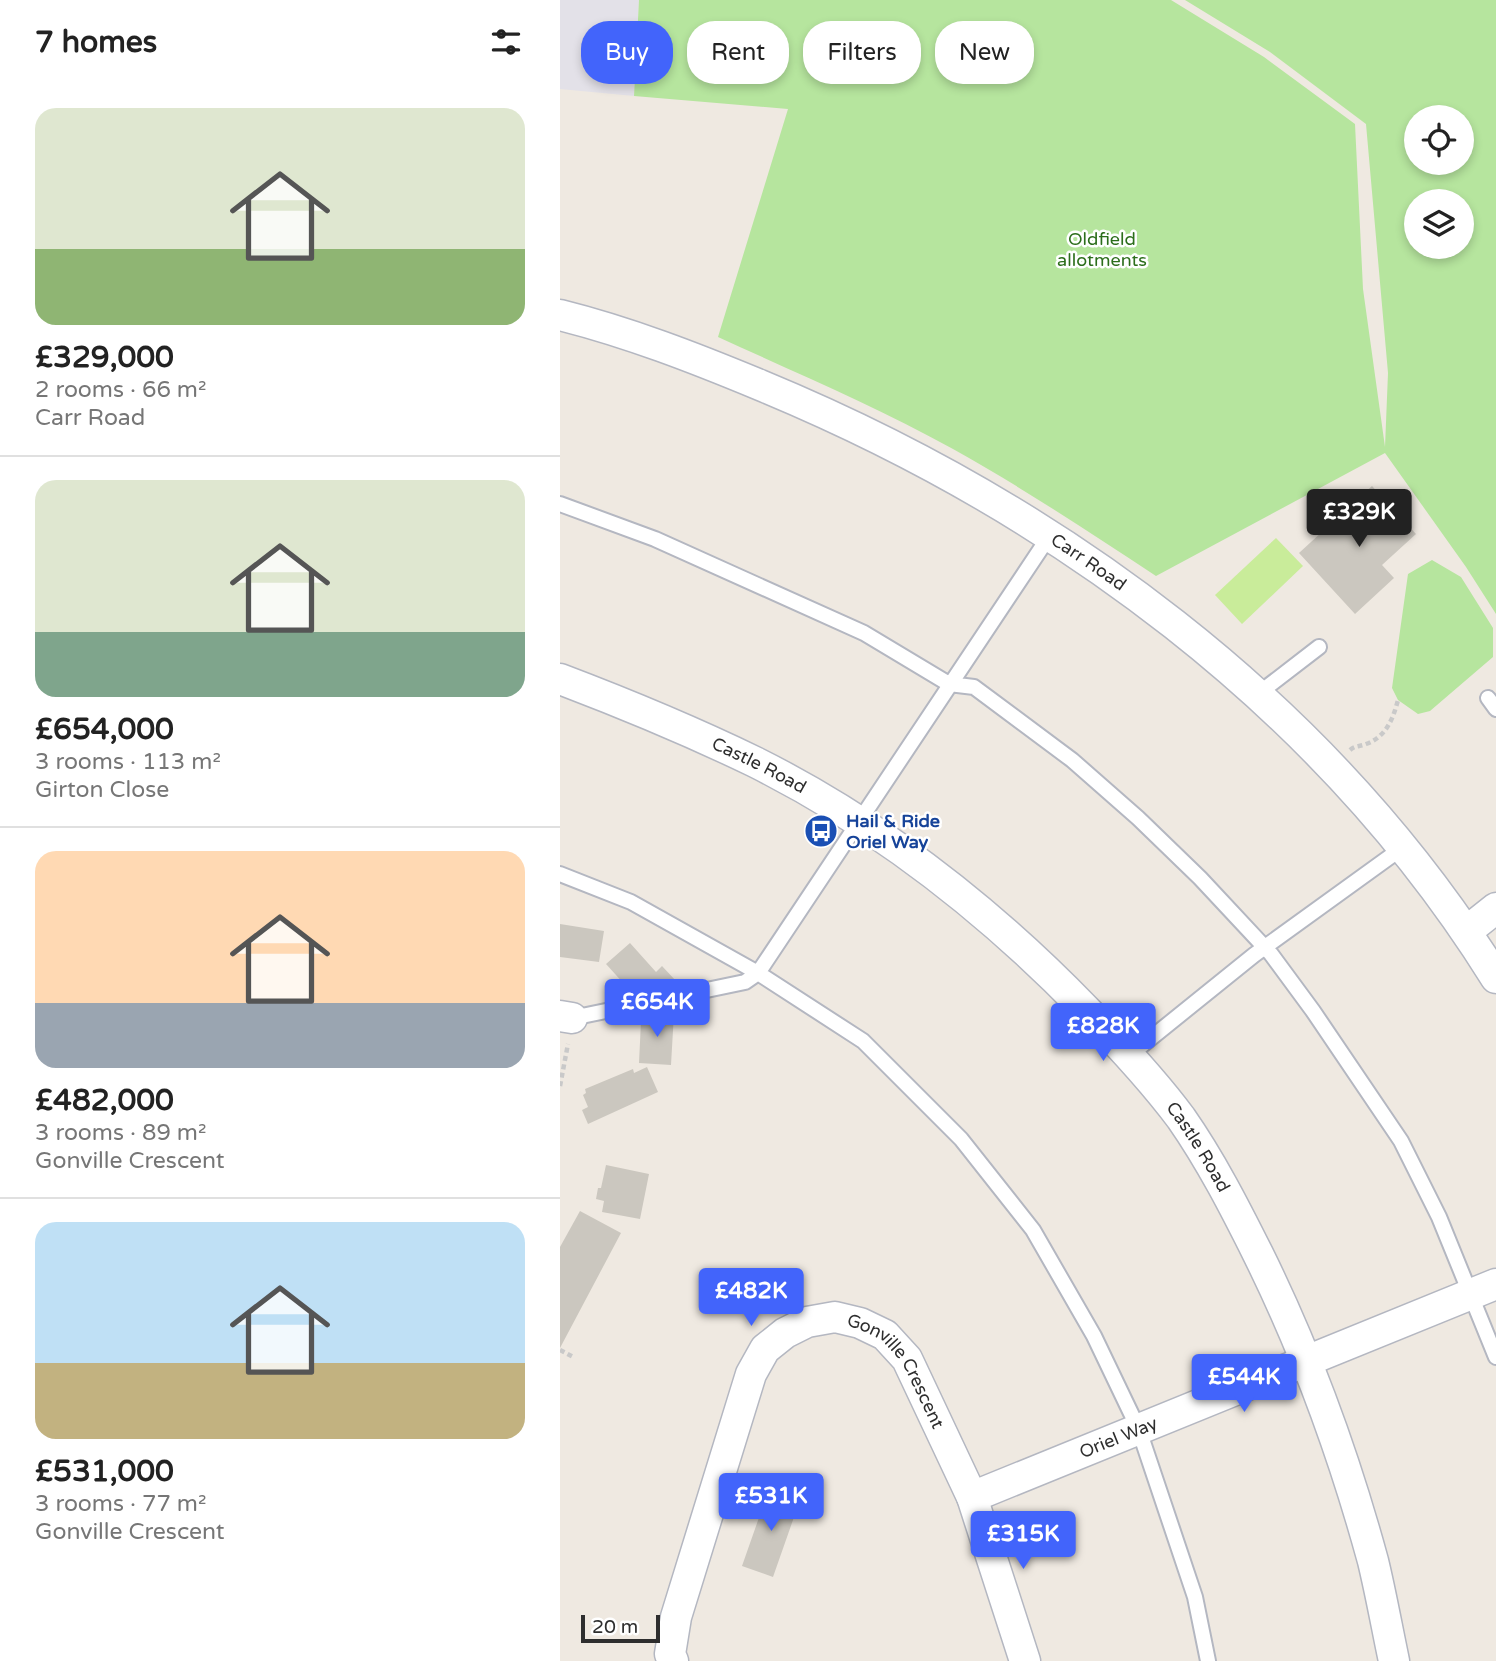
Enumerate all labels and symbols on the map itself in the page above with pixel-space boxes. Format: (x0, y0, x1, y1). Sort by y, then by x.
park label: Oldfield allotments (1057, 228, 1147, 271)
pin: £329K (1310, 490, 1408, 549)
street label: Carr Road (1047, 529, 1131, 595)
street label: Castle Road (708, 732, 810, 798)
place label: Hail & Ride Oriel Way (846, 810, 940, 853)
bus stop icon: Hail & Ride Oriel Way (802, 812, 840, 850)
pin: £654K (608, 979, 706, 1039)
pin: £828K (1054, 1004, 1152, 1063)
street label: Castle Road (1161, 1097, 1235, 1196)
pin: £482K (702, 1268, 800, 1328)
street label: Gonville Crescent (845, 1309, 949, 1432)
pin: £544K (1195, 1354, 1293, 1414)
street label: Oriel Way (1076, 1412, 1161, 1463)
pin: £531K (722, 1474, 820, 1533)
pin: £315K (974, 1512, 1072, 1571)
scale bar (581, 1612, 660, 1644)

